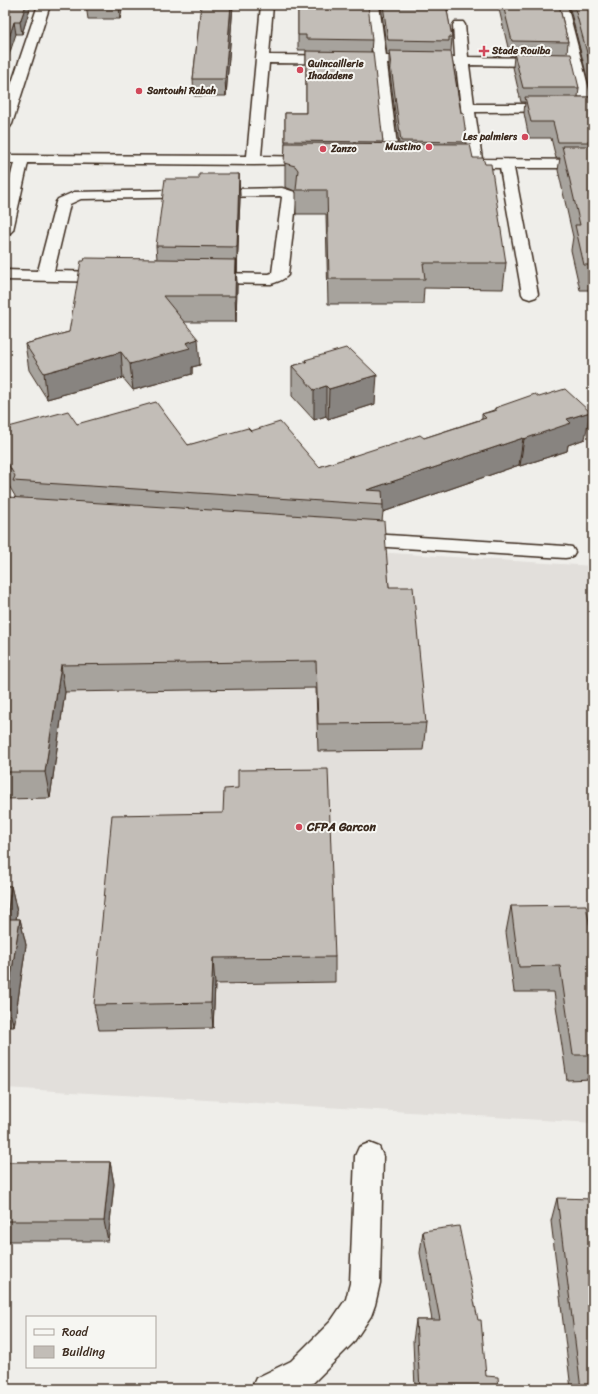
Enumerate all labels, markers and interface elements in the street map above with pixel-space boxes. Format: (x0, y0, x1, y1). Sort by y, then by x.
place label: Stade Rouiba (491, 42, 551, 60)
marker: Stade Rouiba (479, 46, 489, 56)
place label: Quincaillerie Ihadadene (307, 55, 364, 85)
marker: Quincaillerie Ihadadene (295, 65, 305, 75)
place label: Santouhi Rabah (146, 82, 217, 100)
marker: Santouhi Rabah (134, 86, 144, 96)
place label: Les palmiers (463, 128, 518, 146)
marker: Les palmiers (520, 132, 530, 142)
place label: Mustino (384, 138, 421, 156)
place label: Zanzo (330, 140, 358, 158)
marker: Mustino (424, 142, 434, 152)
marker: Zanzo (318, 144, 328, 154)
place label: CFPA Garcon (306, 816, 376, 838)
marker: CFPA Garcon (294, 822, 304, 832)
legend (26, 1316, 156, 1368)
text: Road (62, 1321, 89, 1343)
text: Building (62, 1341, 105, 1363)

